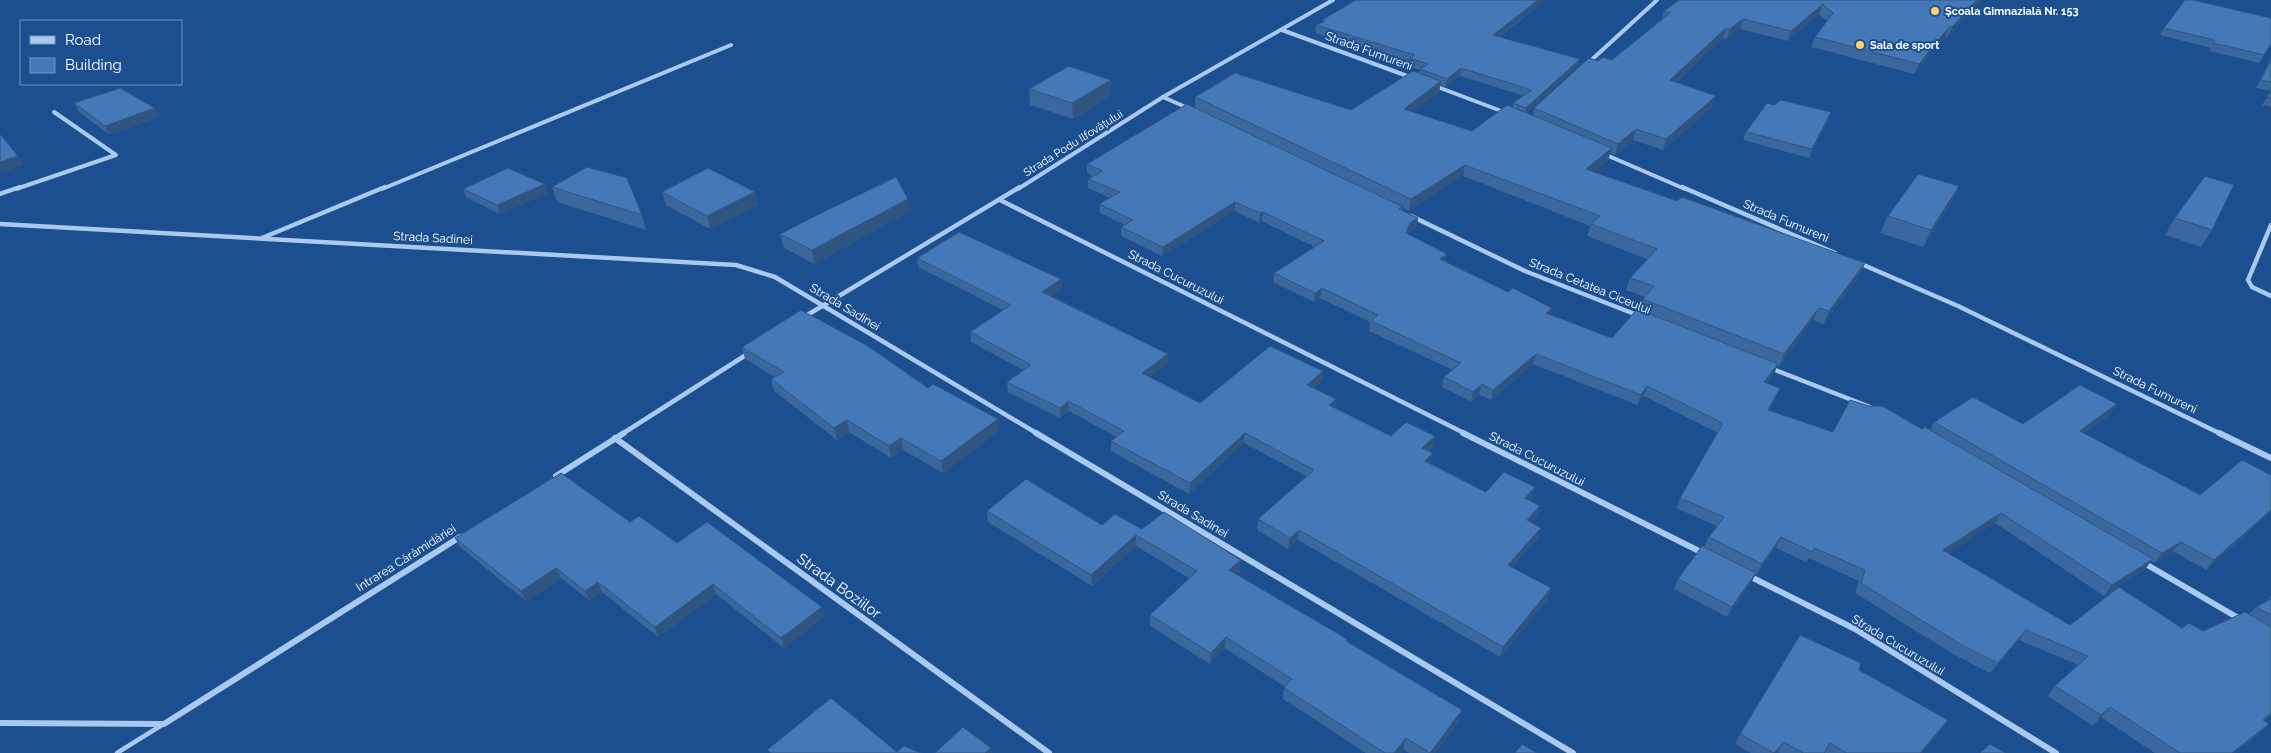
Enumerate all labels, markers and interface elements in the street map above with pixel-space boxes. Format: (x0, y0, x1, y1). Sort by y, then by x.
marker: Școala Gimnazială Nr. 153 (1929, 5, 1941, 17)
place label: Școala Gimnazială Nr. 153 (1945, 5, 2079, 18)
legend (20, 20, 182, 85)
street label: Strada Fumureni (1324, 29, 1414, 73)
text: Road (65, 31, 101, 49)
marker: Sala de sport (1854, 39, 1866, 51)
place label: Sala de sport (1870, 39, 1940, 52)
text: Building (65, 56, 122, 74)
street label: Strada Podu Ilfovățului (1021, 108, 1125, 179)
street label: Strada Fumureni (1741, 197, 1831, 245)
street label: Strada Sadinei (393, 229, 473, 247)
street label: Strada Cucuruzului (1126, 247, 1226, 307)
street label: Strada Cetatea Ciceului (1527, 255, 1653, 317)
street label: Strada Sadinei (807, 281, 883, 333)
street label: Strada Fumureni (2111, 364, 2199, 416)
street label: Strada Cucuruzului (1487, 429, 1587, 489)
street label: Strada Sadinei (1155, 488, 1231, 540)
street label: Intrarea Cărămidăriei (354, 522, 458, 594)
street label: Strada Boziilor (793, 549, 885, 623)
street label: Strada Cucuruzului (1849, 612, 1947, 678)

